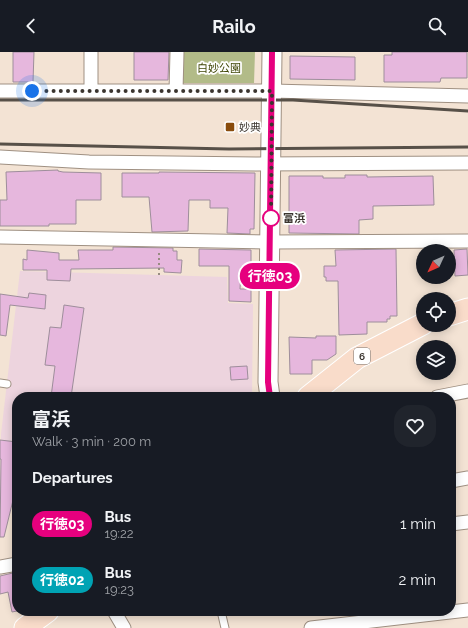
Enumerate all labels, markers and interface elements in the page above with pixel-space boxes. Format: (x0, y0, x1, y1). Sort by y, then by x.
icon: back (20, 15, 42, 37)
icon: search (426, 15, 448, 37)
text: Railo (212, 16, 256, 37)
park label: 白妙公園 (197, 62, 241, 75)
your location (22, 81, 42, 101)
marker: 妙典 (224, 121, 236, 133)
place label: 妙典 (239, 121, 261, 134)
marker: 富浜 (262, 209, 280, 227)
place label: 富浜 (283, 212, 305, 225)
north arrow (416, 244, 456, 284)
map controls (416, 244, 456, 380)
line badge: 行徳03 (242, 263, 298, 289)
text: 行徳03 (248, 268, 292, 284)
button: locate (416, 292, 456, 332)
button: layers (416, 340, 456, 380)
road number: 6 (354, 348, 370, 364)
button: heart (394, 405, 436, 447)
text: 富浜 (32, 408, 70, 430)
text: Walk · 3 min · 200 m (32, 434, 151, 449)
text: Departures (32, 469, 113, 487)
text: Bus (104, 508, 131, 526)
text: 1 min (400, 515, 436, 533)
text: 行徳03 (40, 516, 84, 532)
text: 19:22 (104, 526, 134, 541)
text: Bus (105, 564, 131, 582)
text: 2 min (399, 571, 436, 589)
text: 行徳02 (40, 572, 85, 588)
text: 19:23 (105, 582, 134, 597)

